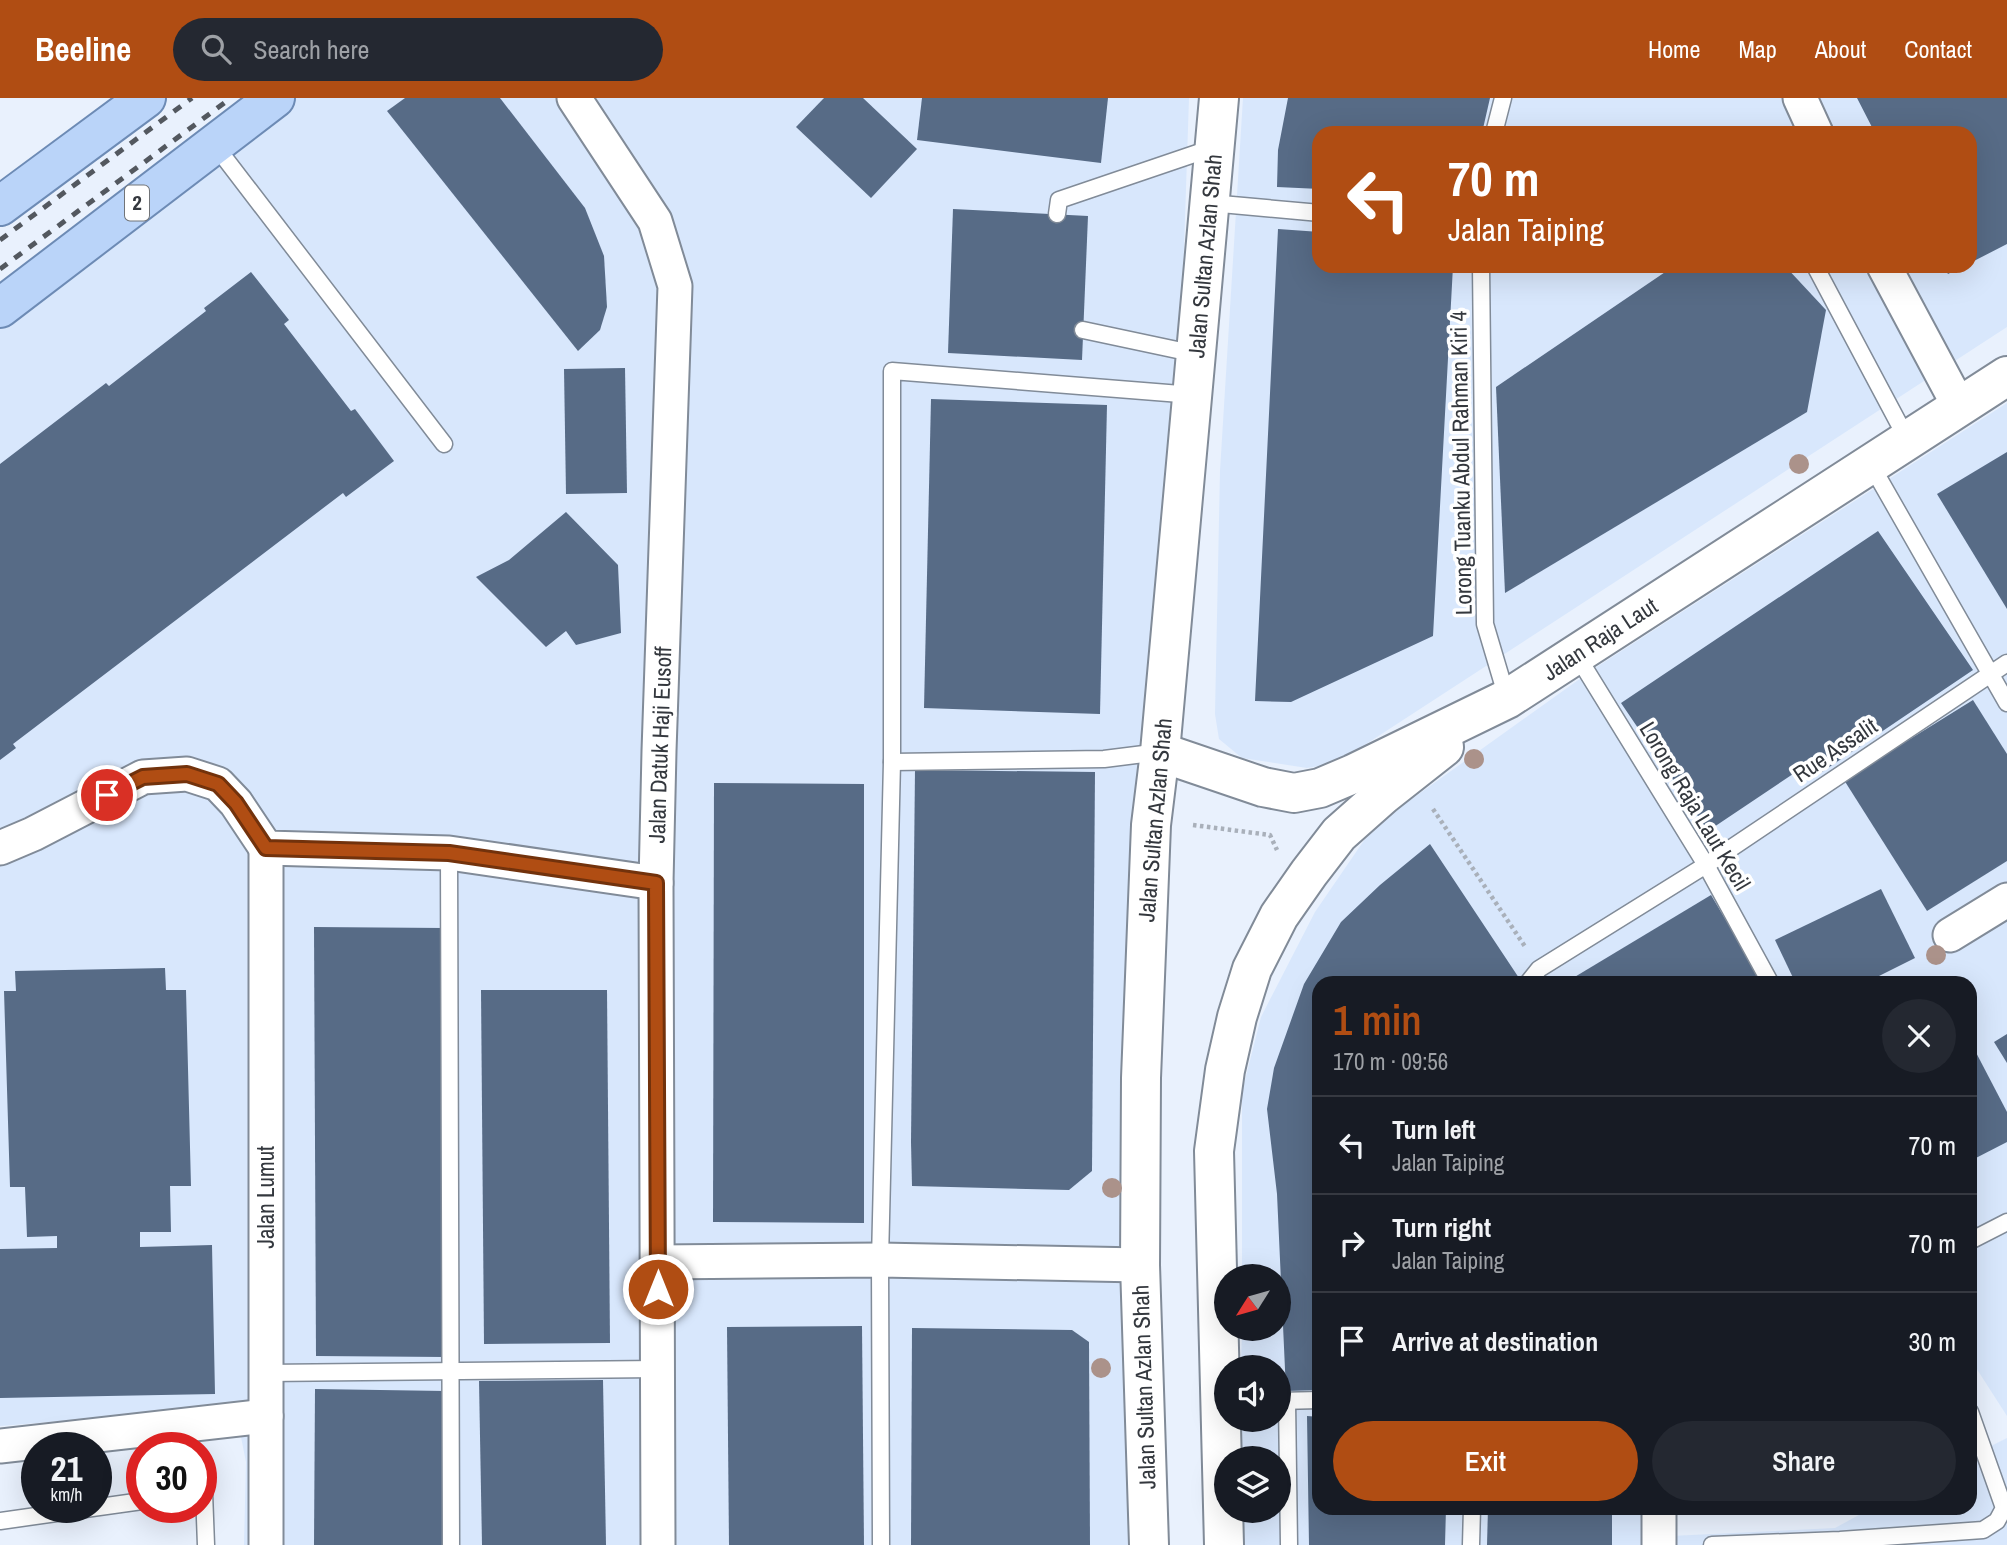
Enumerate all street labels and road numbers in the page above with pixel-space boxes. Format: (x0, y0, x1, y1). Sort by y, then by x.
street label: Jalan Sultan Azlan Shah (1180, 153, 1229, 359)
road number: 2 (125, 186, 149, 220)
street label: Lorong Tuanku Abdul Rahman Kiri 4 (1442, 310, 1479, 615)
street label: Jalan Raja Laut (1536, 590, 1663, 687)
street label: Jalan Datuk Haji Eusoff (641, 645, 678, 844)
street label: Rue Assalit (1787, 710, 1883, 789)
street label: Lorong Raja Laut Kecil (1633, 716, 1758, 896)
street label: Jalan Sultan Azlan Shah (1130, 717, 1179, 923)
street label: Jalan Lumut (250, 1146, 281, 1248)
street label: Jalan Sultan Azlan Shah (1124, 1284, 1163, 1490)

